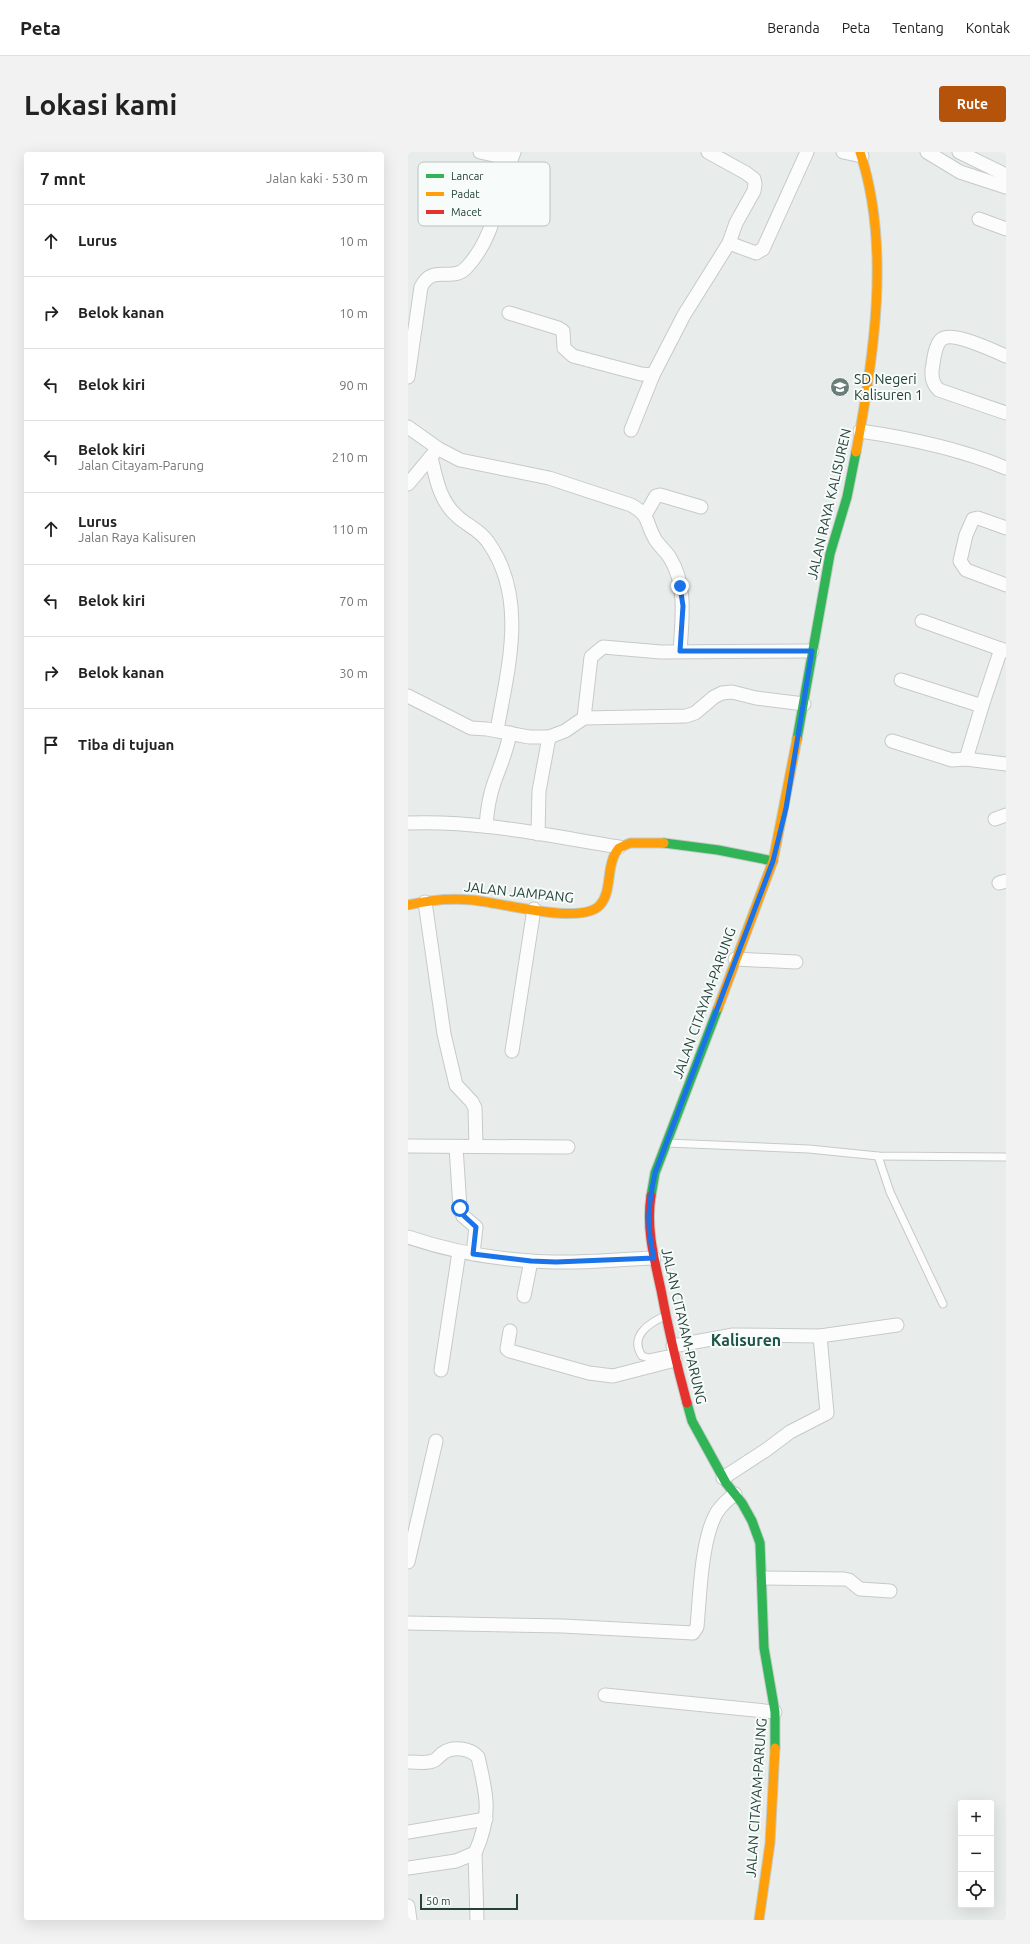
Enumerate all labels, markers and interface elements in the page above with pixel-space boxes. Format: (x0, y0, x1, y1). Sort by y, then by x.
text: Peta (20, 17, 61, 39)
text: Beranda (767, 20, 820, 36)
text: Peta (842, 20, 870, 36)
text: Tentang (892, 20, 944, 36)
text: Kontak (966, 20, 1010, 36)
button: Rute (939, 86, 1006, 122)
text: Lokasi kami (24, 89, 177, 120)
legend (418, 162, 550, 226)
text: 7 mnt (40, 169, 86, 188)
text: Lancar (451, 170, 484, 182)
text: Jalan kaki · 530 m (266, 171, 368, 185)
text: Padat (451, 188, 480, 200)
text: Macet (451, 206, 482, 218)
icon: ahead (40, 230, 62, 252)
text: Lurus (78, 232, 117, 249)
text: 10 m (339, 234, 368, 248)
icon: right (40, 302, 62, 324)
text: Belok kanan (78, 304, 164, 321)
text: 10 m (339, 306, 368, 320)
place label: SD Negeri Kalisuren 1 (854, 371, 923, 403)
icon: left (40, 374, 62, 396)
text: Belok kiri (78, 376, 145, 393)
school or university icon: SD Negeri Kalisuren 1 (829, 376, 851, 398)
text: 90 m (339, 378, 368, 392)
street label: JALAN RAYA KALISUREN (804, 427, 854, 581)
text: Belok kiri (78, 441, 145, 458)
icon: left (40, 446, 62, 468)
text: 210 m (332, 450, 368, 464)
text: Jalan Citayam-Parung (78, 458, 204, 472)
text: Lurus (78, 513, 117, 530)
icon: ahead (40, 518, 62, 540)
text: 110 m (332, 522, 368, 536)
text: Jalan Raya Kalisuren (78, 530, 196, 544)
route end (671, 577, 689, 595)
icon: left (40, 590, 62, 612)
text: Belok kiri (78, 592, 145, 609)
text: 70 m (339, 594, 368, 608)
icon: right (40, 662, 62, 684)
text: Belok kanan (78, 664, 164, 681)
text: 30 m (339, 666, 368, 680)
icon: arrive (40, 734, 62, 756)
text: Tiba di tujuan (78, 736, 174, 753)
street label: JALAN JAMPANG (463, 878, 575, 906)
street label: JALAN CITAYAM-PARUNG (669, 925, 739, 1081)
route start (451, 1199, 469, 1217)
street label: JALAN CITAYAM-PARUNG (658, 1246, 710, 1406)
district label: Kalisuren (711, 1331, 781, 1349)
street label: JALAN CITAYAM-PARUNG (742, 1718, 770, 1878)
map controls (958, 1800, 994, 1908)
button: + (958, 1800, 994, 1836)
button: − (958, 1836, 994, 1872)
button: locate (958, 1872, 994, 1908)
scale bar (420, 1892, 518, 1911)
text: 50 m (426, 1895, 450, 1907)

